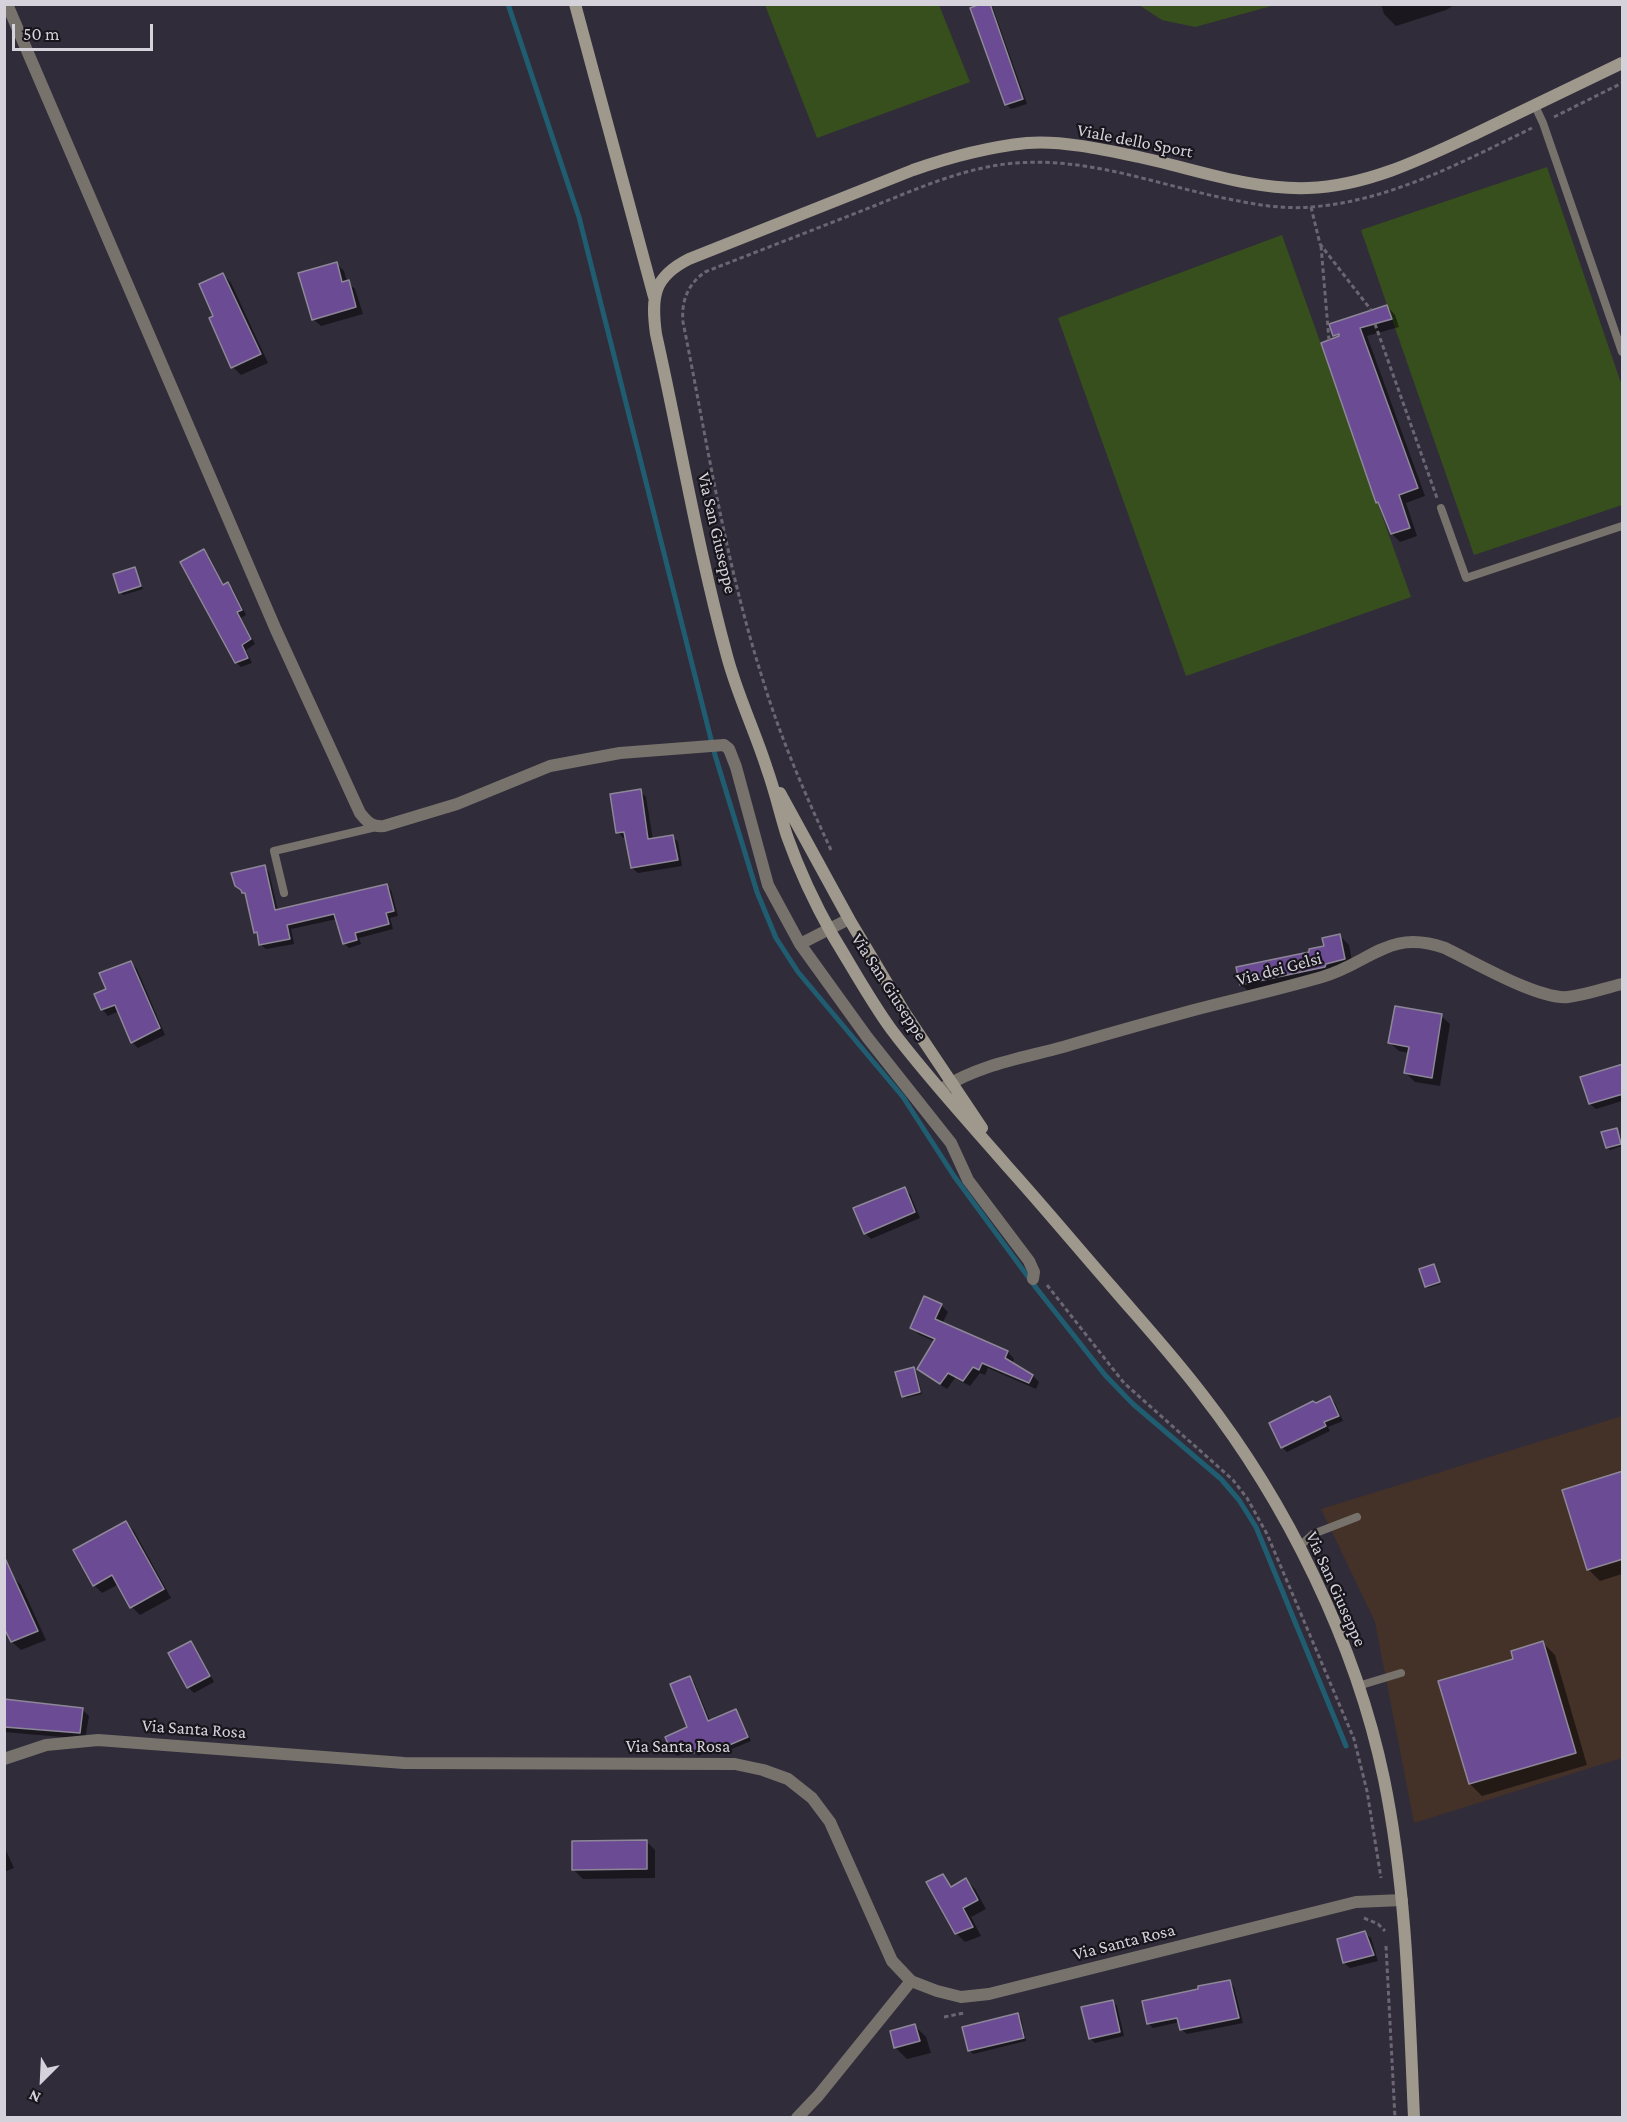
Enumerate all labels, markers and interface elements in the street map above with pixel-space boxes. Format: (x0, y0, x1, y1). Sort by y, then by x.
scale bar (15, 12, 156, 50)
text: 50 m (23, 24, 60, 44)
street label: Viale dello Sport (1075, 119, 1195, 163)
street label: Via San Giuseppe (693, 470, 741, 596)
street label: Via San Giuseppe (846, 929, 932, 1045)
street label: Via dei Gelsi (1234, 947, 1324, 991)
street label: Via San Giuseppe (1301, 1528, 1371, 1650)
street label: Via Santa Rosa (141, 1715, 247, 1743)
street label: Via Santa Rosa (626, 1735, 730, 1757)
street label: Via Santa Rosa (1071, 1919, 1177, 1965)
north arrow (12, 2050, 72, 2110)
text: N (26, 2087, 43, 2107)

